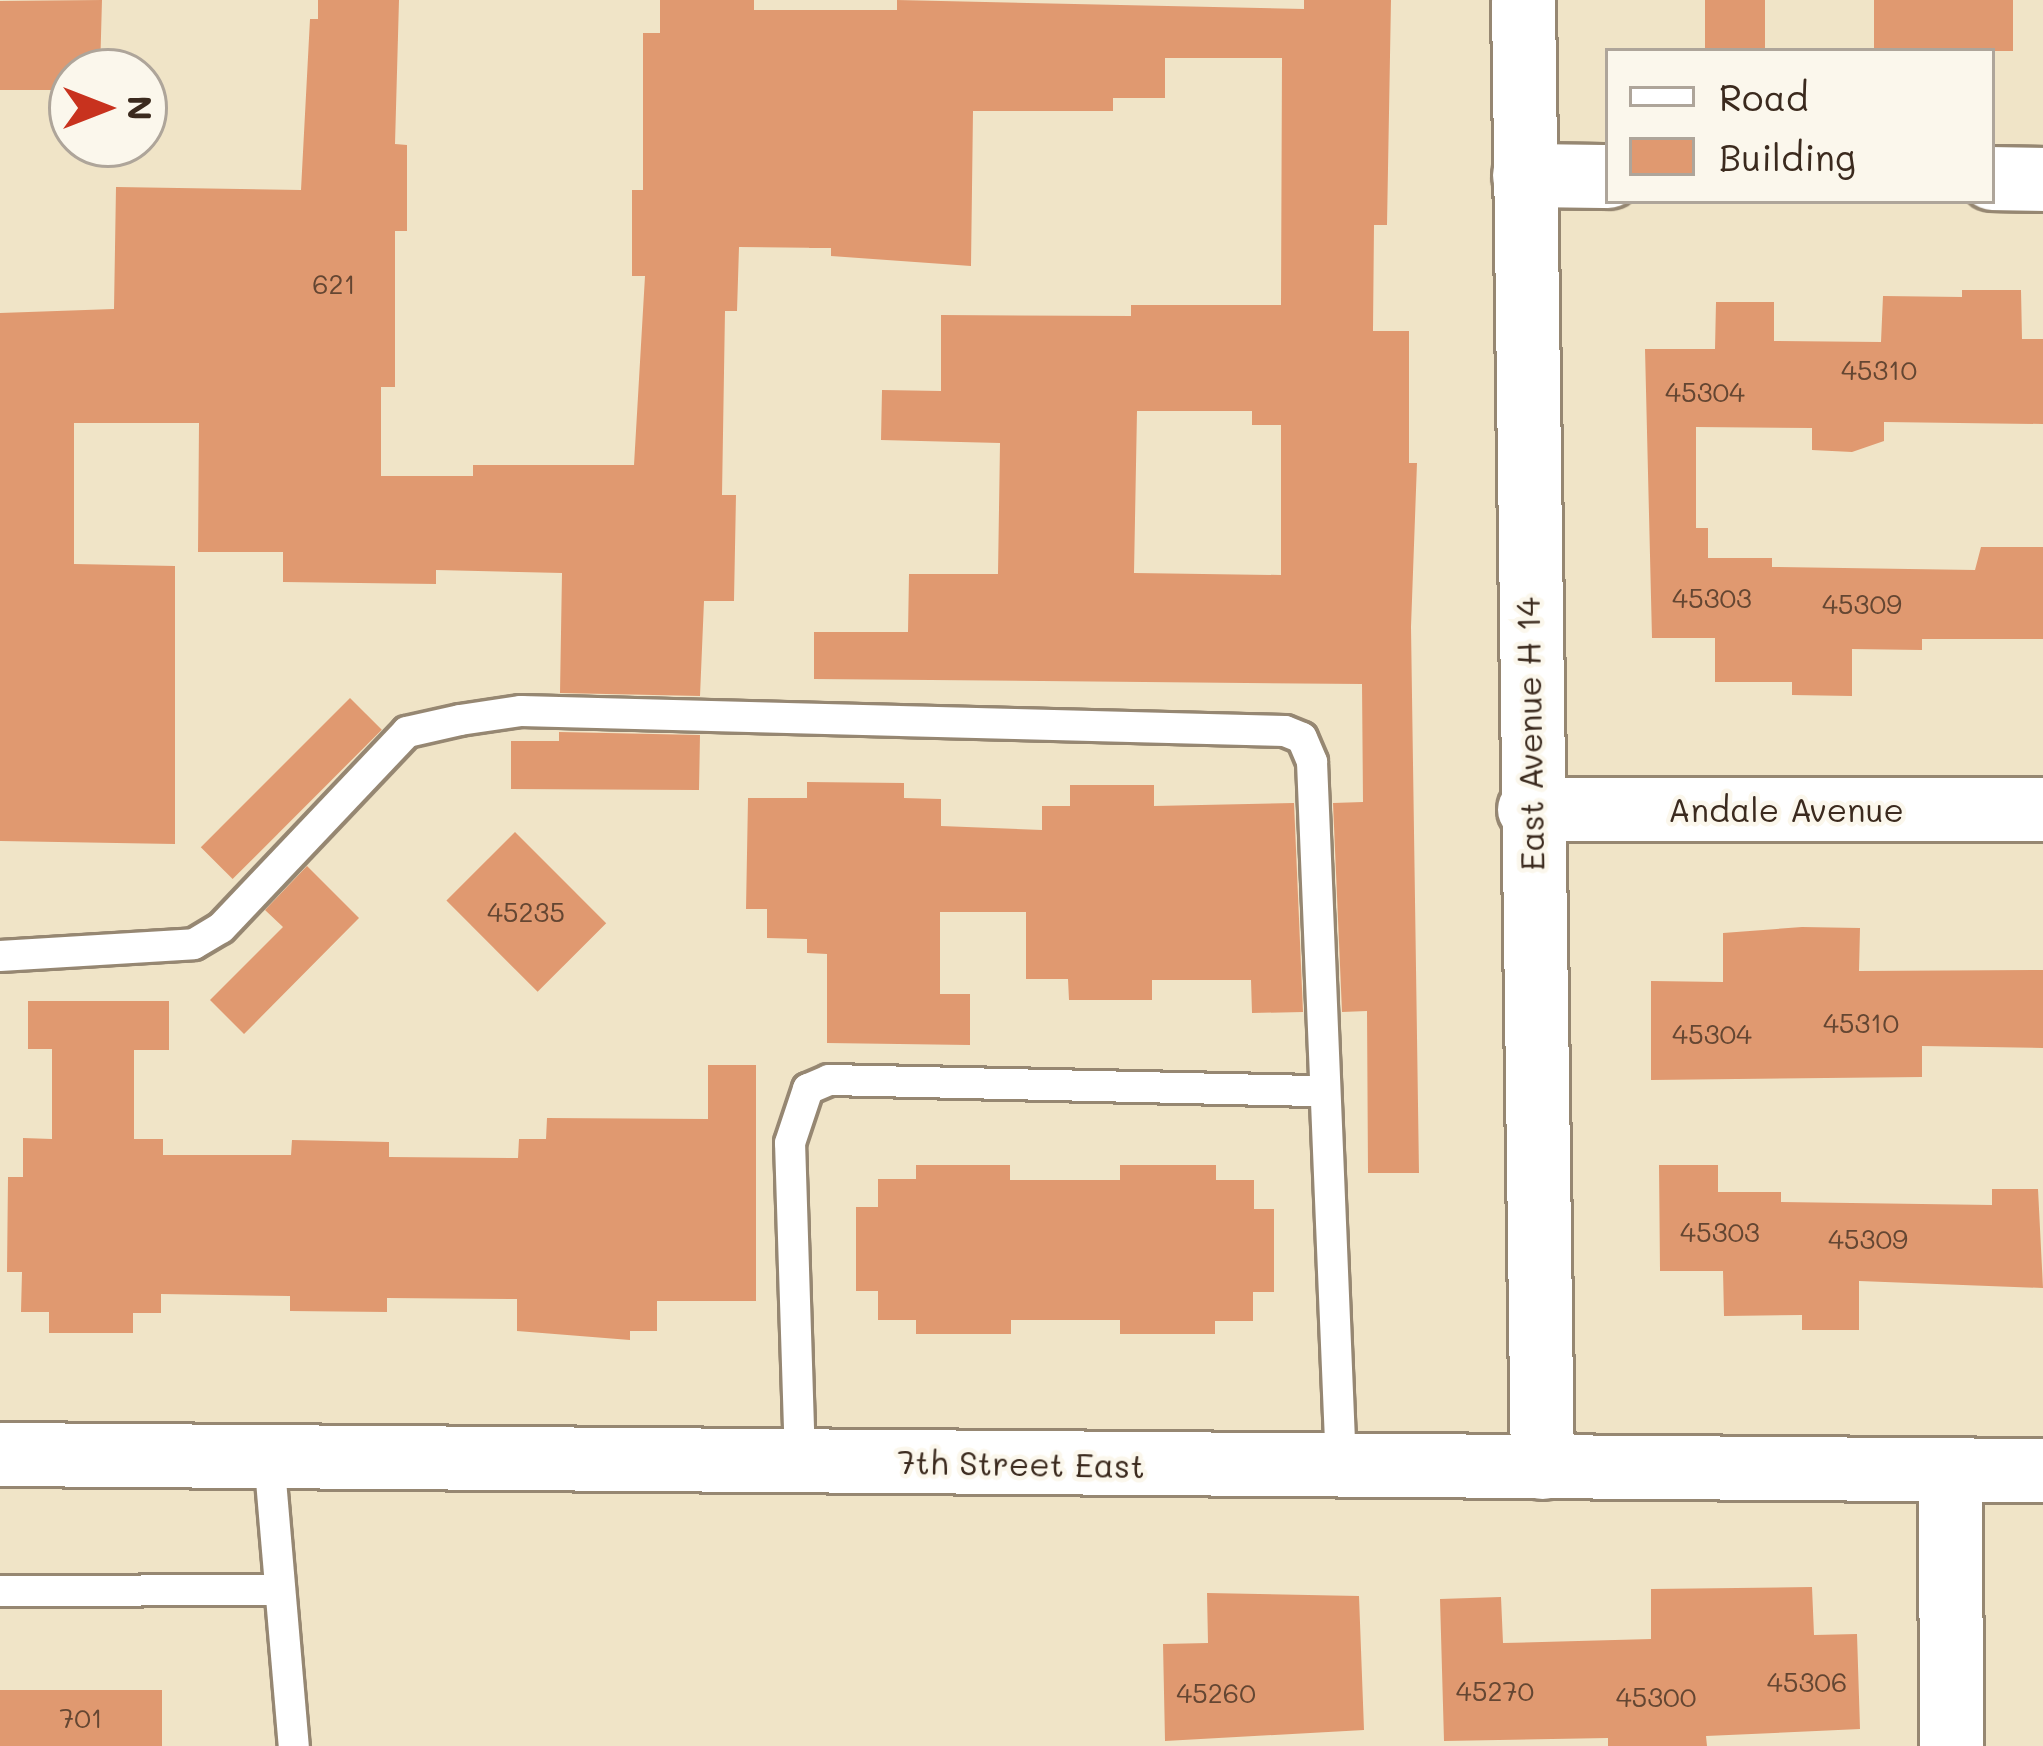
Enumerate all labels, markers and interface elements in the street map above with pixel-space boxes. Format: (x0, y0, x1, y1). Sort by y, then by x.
north arrow (48, 48, 168, 168)
legend (1605, 48, 1995, 204)
text: Road (1719, 73, 1809, 120)
text: N (120, 95, 163, 121)
text: Building (1719, 133, 1856, 180)
house number: 621 (312, 268, 356, 300)
house number: 45310 (1841, 354, 1917, 386)
house number: 45304 (1665, 376, 1745, 408)
house number: 45303 (1672, 582, 1752, 614)
house number: 45309 (1822, 588, 1902, 620)
street label: East Avenue H 14 (1507, 597, 1551, 871)
street label: Andale Avenue (1668, 789, 1904, 829)
house number: 45235 (487, 896, 565, 928)
house number: 45310 (1823, 1007, 1899, 1039)
house number: 45304 (1672, 1018, 1752, 1050)
house number: 45303 (1680, 1216, 1760, 1248)
house number: 45309 (1828, 1223, 1908, 1255)
street label: 7th Street East (897, 1441, 1145, 1485)
house number: 45306 (1767, 1666, 1847, 1698)
house number: 45270 (1456, 1675, 1534, 1707)
house number: 45260 (1176, 1677, 1256, 1709)
house number: 45300 (1616, 1681, 1696, 1713)
house number: 701 (59, 1702, 103, 1734)

